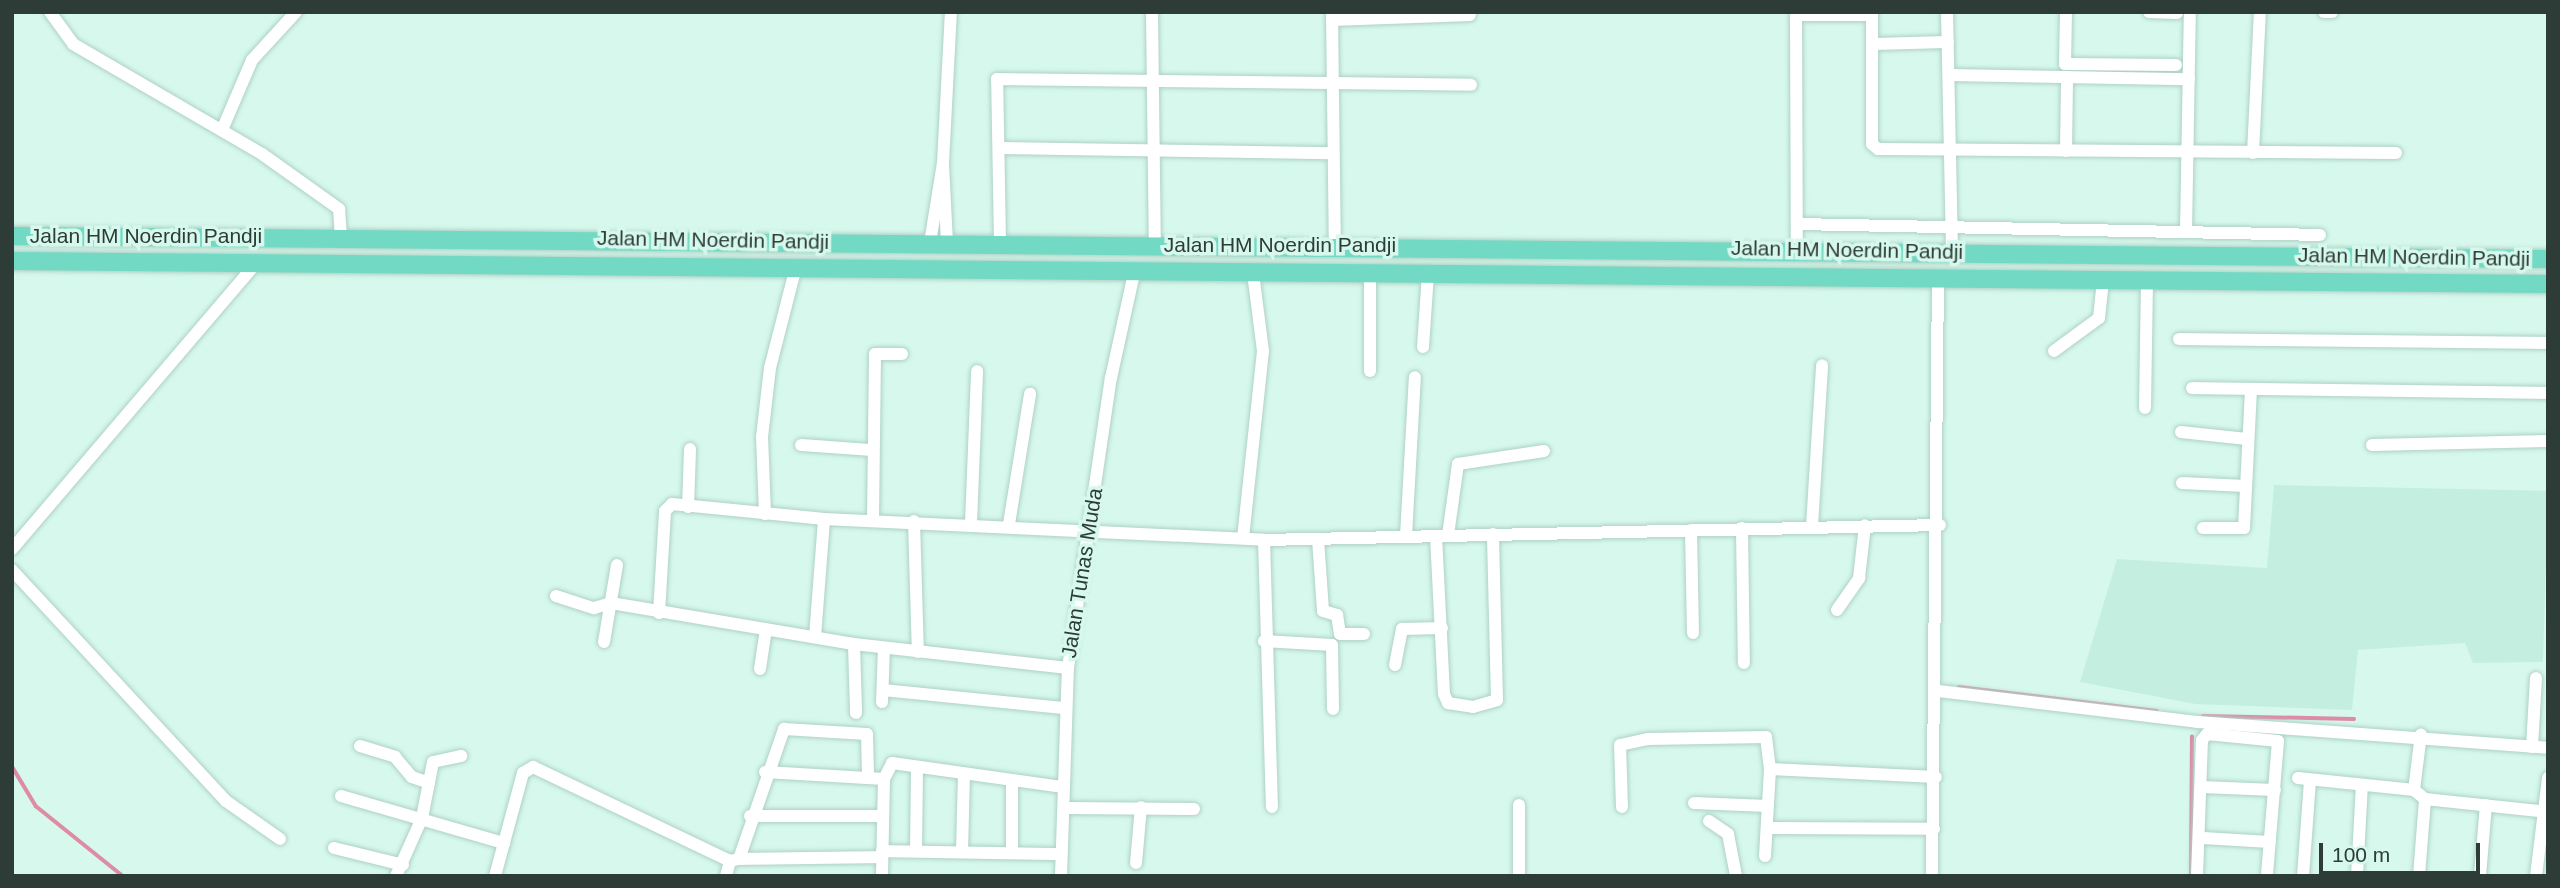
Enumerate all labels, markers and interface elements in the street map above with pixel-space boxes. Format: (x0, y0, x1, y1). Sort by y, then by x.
street label: Jalan HM Noerdin Pandji (30, 223, 262, 249)
street label: Jalan HM Noerdin Pandji (597, 225, 829, 255)
street label: Jalan HM Noerdin Pandji (1164, 232, 1396, 258)
street label: Jalan HM Noerdin Pandji (1731, 235, 1963, 265)
street label: Jalan HM Noerdin Pandji (2298, 242, 2530, 272)
street label: Jalan Tunas Muda (1056, 486, 1108, 660)
scale bar (2322, 828, 2483, 872)
text: 100 m (2332, 843, 2390, 866)

